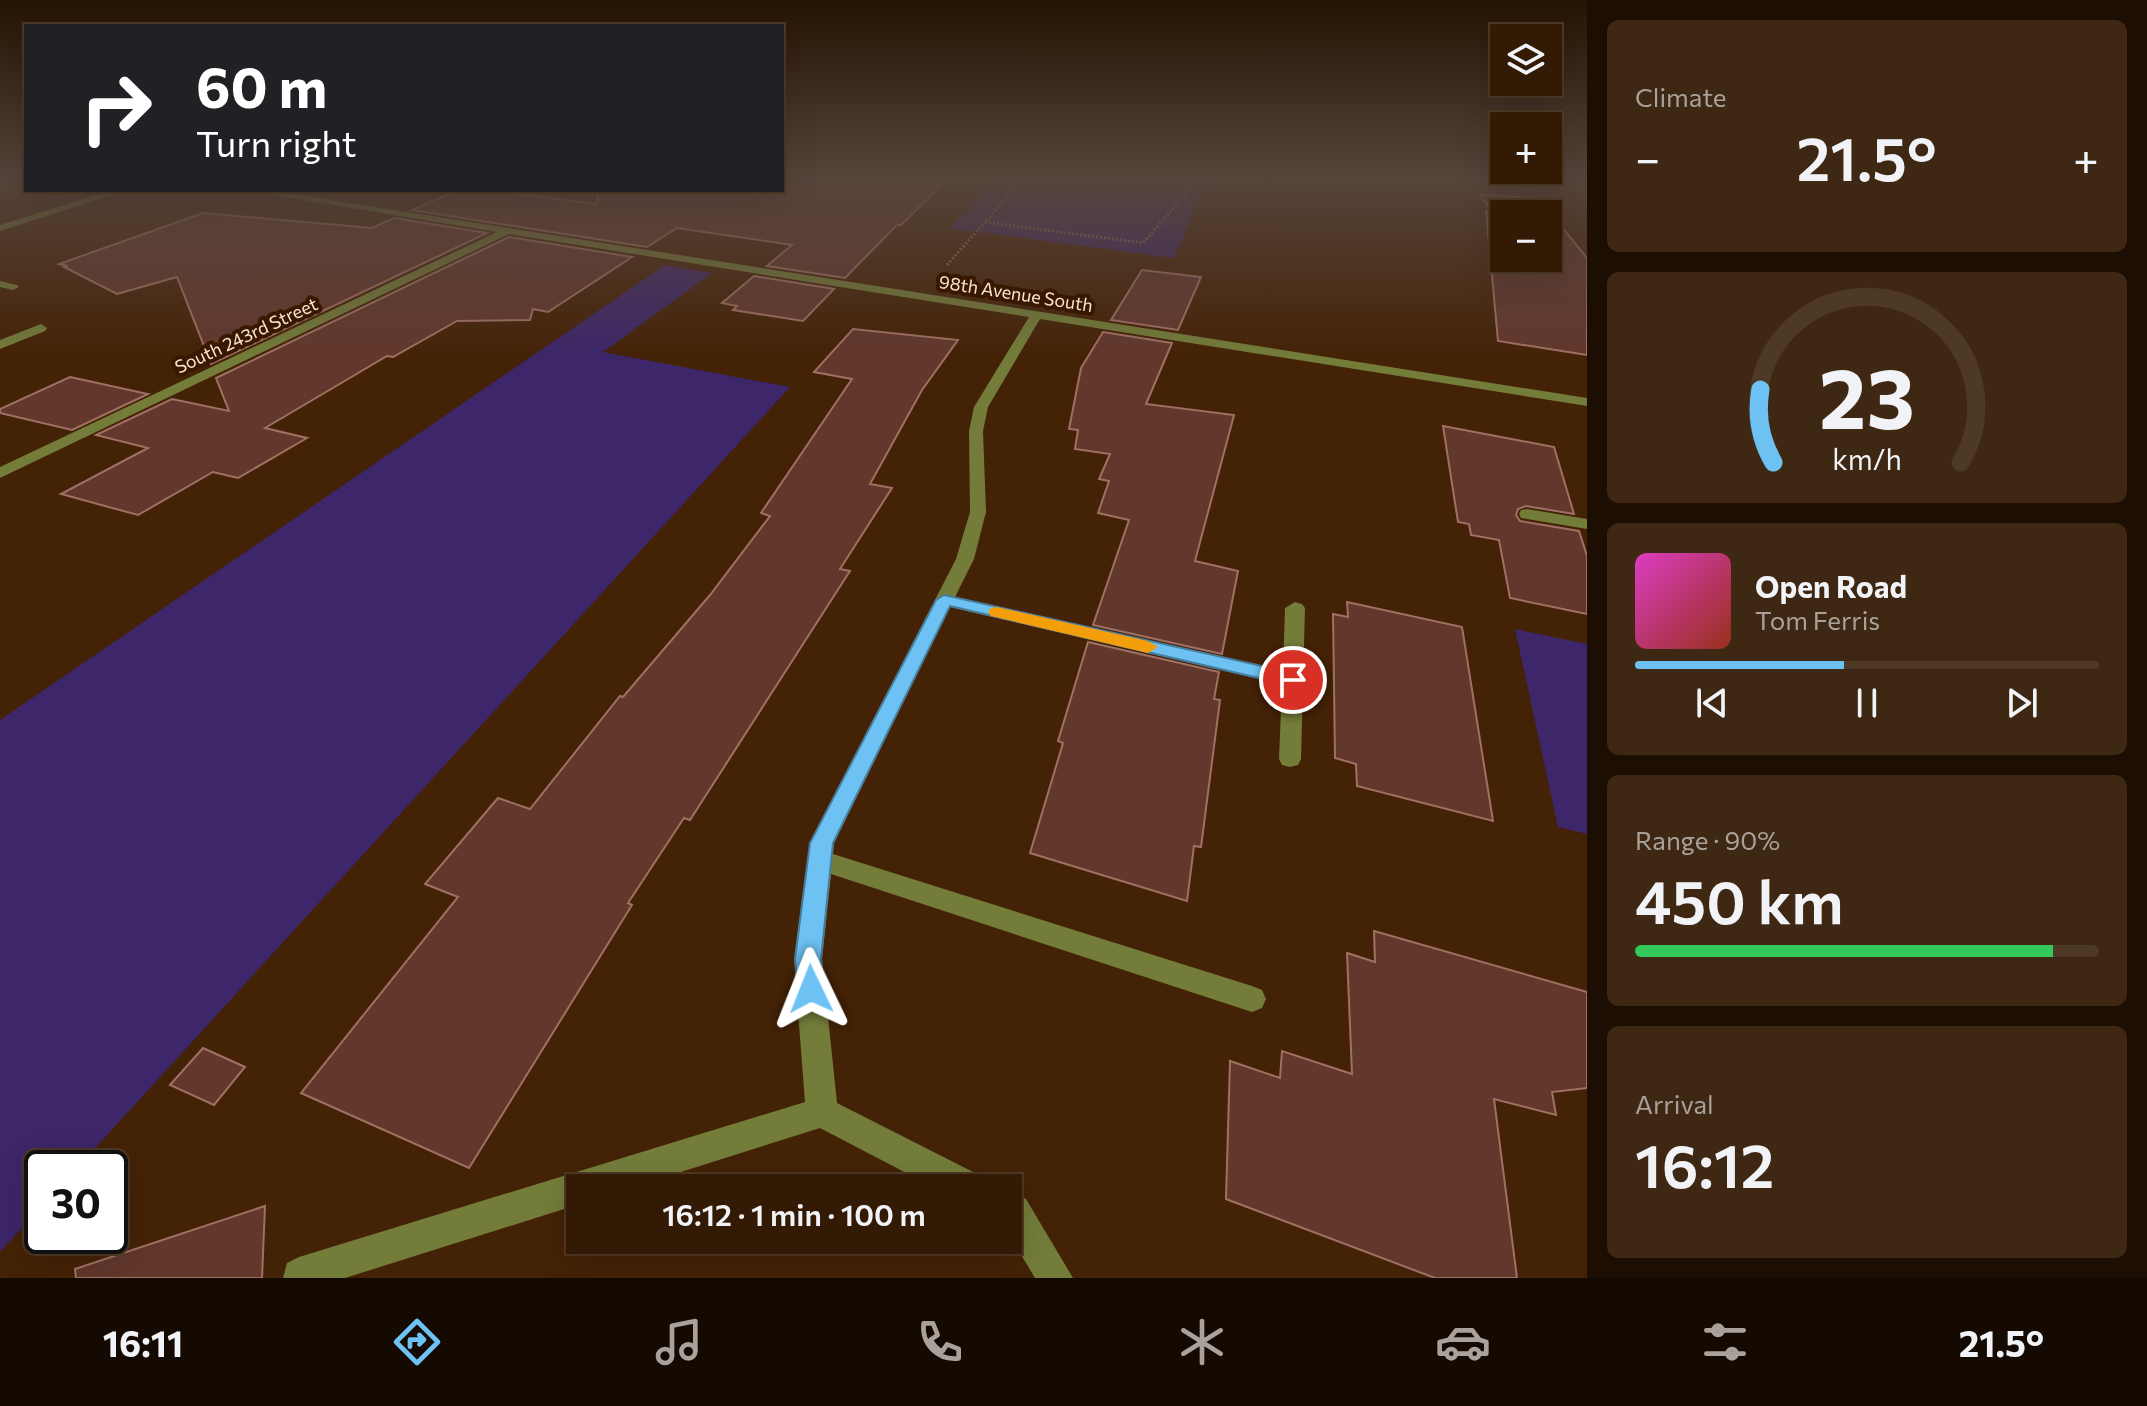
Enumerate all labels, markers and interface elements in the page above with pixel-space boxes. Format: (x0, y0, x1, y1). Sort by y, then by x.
map controls (1490, 24, 1562, 272)
button: layers (1490, 24, 1562, 96)
text: 60 m (196, 51, 327, 120)
icon: right (64, 56, 168, 160)
text: Climate (1635, 81, 1727, 112)
button: + (1490, 112, 1562, 184)
text: Turn right (196, 120, 357, 164)
text: 21.5° (1796, 120, 1937, 193)
text: − (1635, 130, 1660, 184)
text: + (2073, 130, 2099, 184)
button: − (1490, 200, 1562, 272)
street label: 98th Avenue South (937, 270, 1095, 316)
street label: South 243rd Street (171, 292, 321, 378)
text: 23 (1819, 344, 1915, 446)
text: km/h (1832, 442, 1902, 477)
text: Open Road (1755, 567, 1907, 604)
text: Tom Ferris (1755, 604, 1880, 635)
pin (1259, 646, 1327, 714)
icon: arrive (1271, 658, 1315, 702)
icon: previous (1690, 681, 1734, 725)
icon: pause (1845, 681, 1889, 725)
icon: next (2000, 681, 2044, 725)
text: Range · 90% (1635, 824, 1780, 855)
text: 450 km (1635, 863, 1844, 936)
position arrow (769, 947, 853, 1031)
text: Arrival (1635, 1088, 1714, 1119)
text: 16:12 (1635, 1127, 1774, 1200)
speed limit sign: 30 (24, 1150, 128, 1254)
text: 16:12 · 1 min · 100 m (662, 1195, 926, 1232)
icon: directions (389, 1314, 445, 1370)
icon: music (651, 1314, 707, 1370)
icon: phone (912, 1314, 968, 1370)
icon: climate (1174, 1314, 1230, 1370)
icon: car (1435, 1314, 1491, 1370)
icon: filters (1697, 1314, 1753, 1370)
text: 16:11 (103, 1320, 183, 1364)
text: 21.5° (1959, 1320, 2044, 1364)

